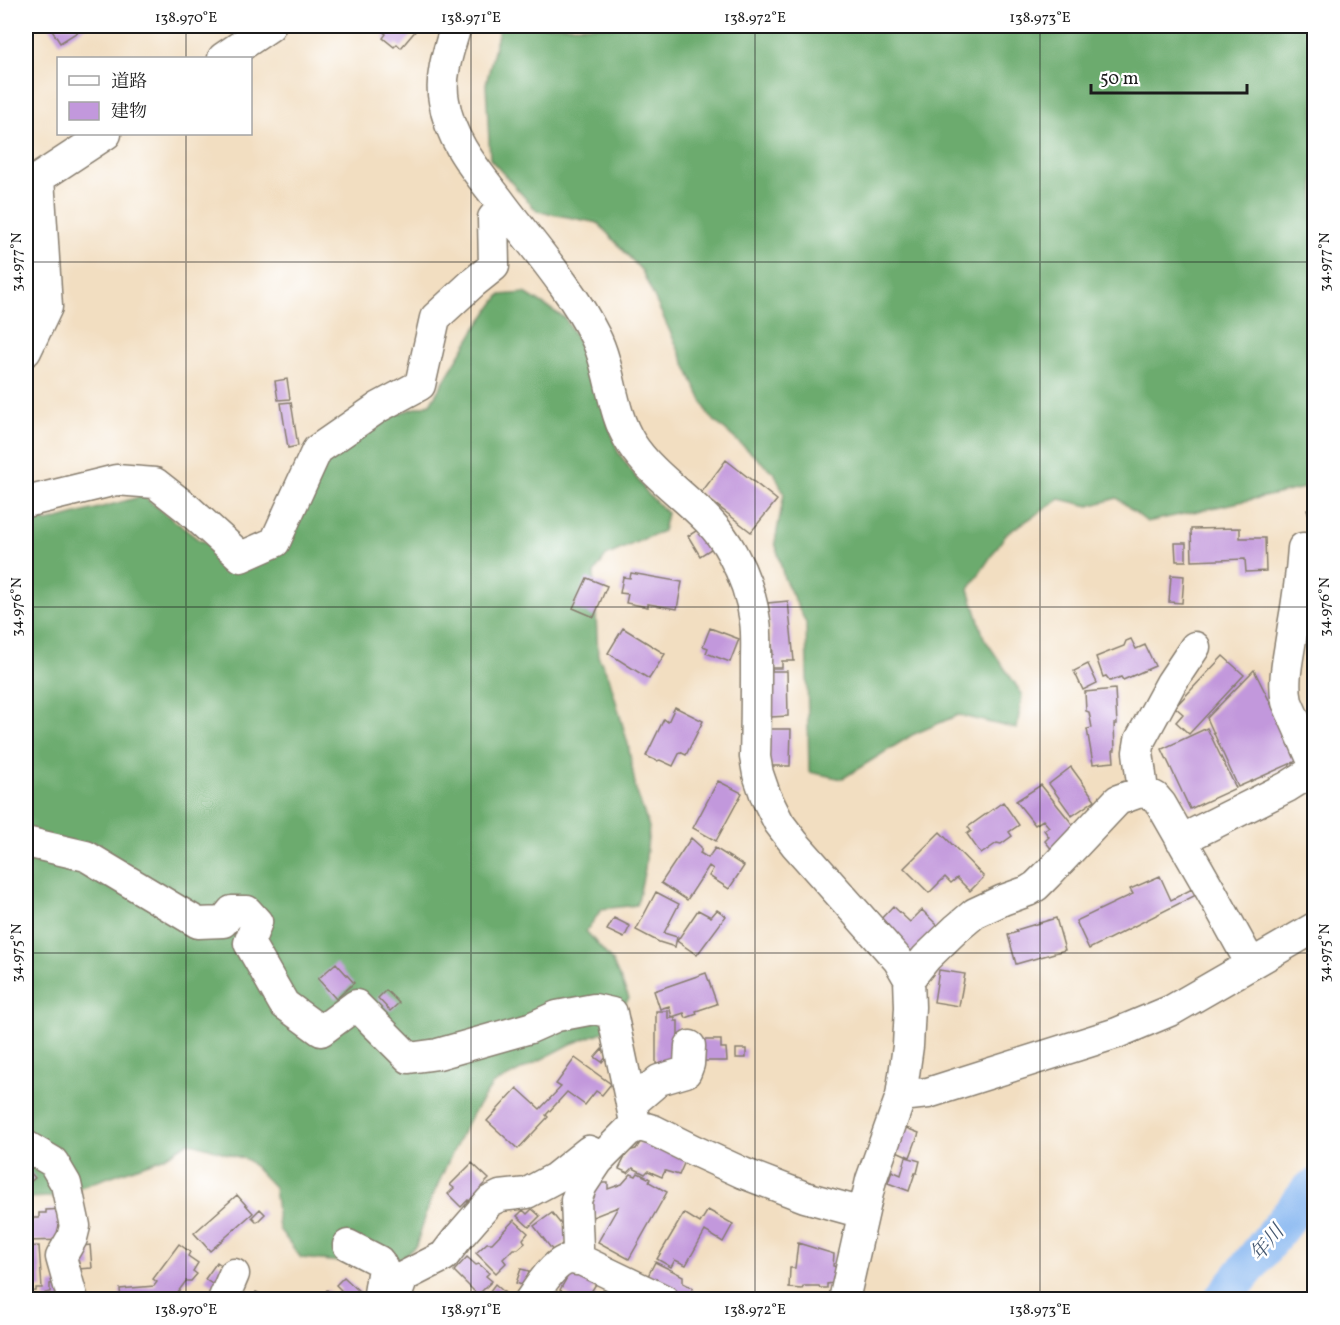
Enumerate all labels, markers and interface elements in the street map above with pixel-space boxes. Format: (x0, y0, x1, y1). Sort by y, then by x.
text: 138.970°E (155, 8, 217, 29)
text: 138.971°E (441, 8, 501, 29)
text: 138.972°E (724, 8, 786, 29)
text: 138.973°E (1009, 8, 1071, 29)
legend (57, 57, 252, 135)
scale bar (1091, 57, 1247, 95)
text: 50 m (1100, 67, 1139, 92)
text: 道路 (111, 70, 147, 95)
text: 建物 (111, 100, 147, 125)
text: 34.977°N (7, 232, 28, 292)
text: 34.977°N (1315, 232, 1336, 292)
text: 34.976°N (7, 577, 28, 637)
text: 34.976°N (1315, 577, 1336, 637)
text: 34.975°N (7, 923, 28, 983)
text: 34.975°N (1315, 923, 1336, 983)
water label: 年川 (1244, 1218, 1293, 1268)
text: 138.970°E (155, 1300, 217, 1321)
text: 138.971°E (441, 1300, 501, 1321)
text: 138.972°E (724, 1300, 786, 1321)
text: 138.973°E (1009, 1300, 1071, 1321)

